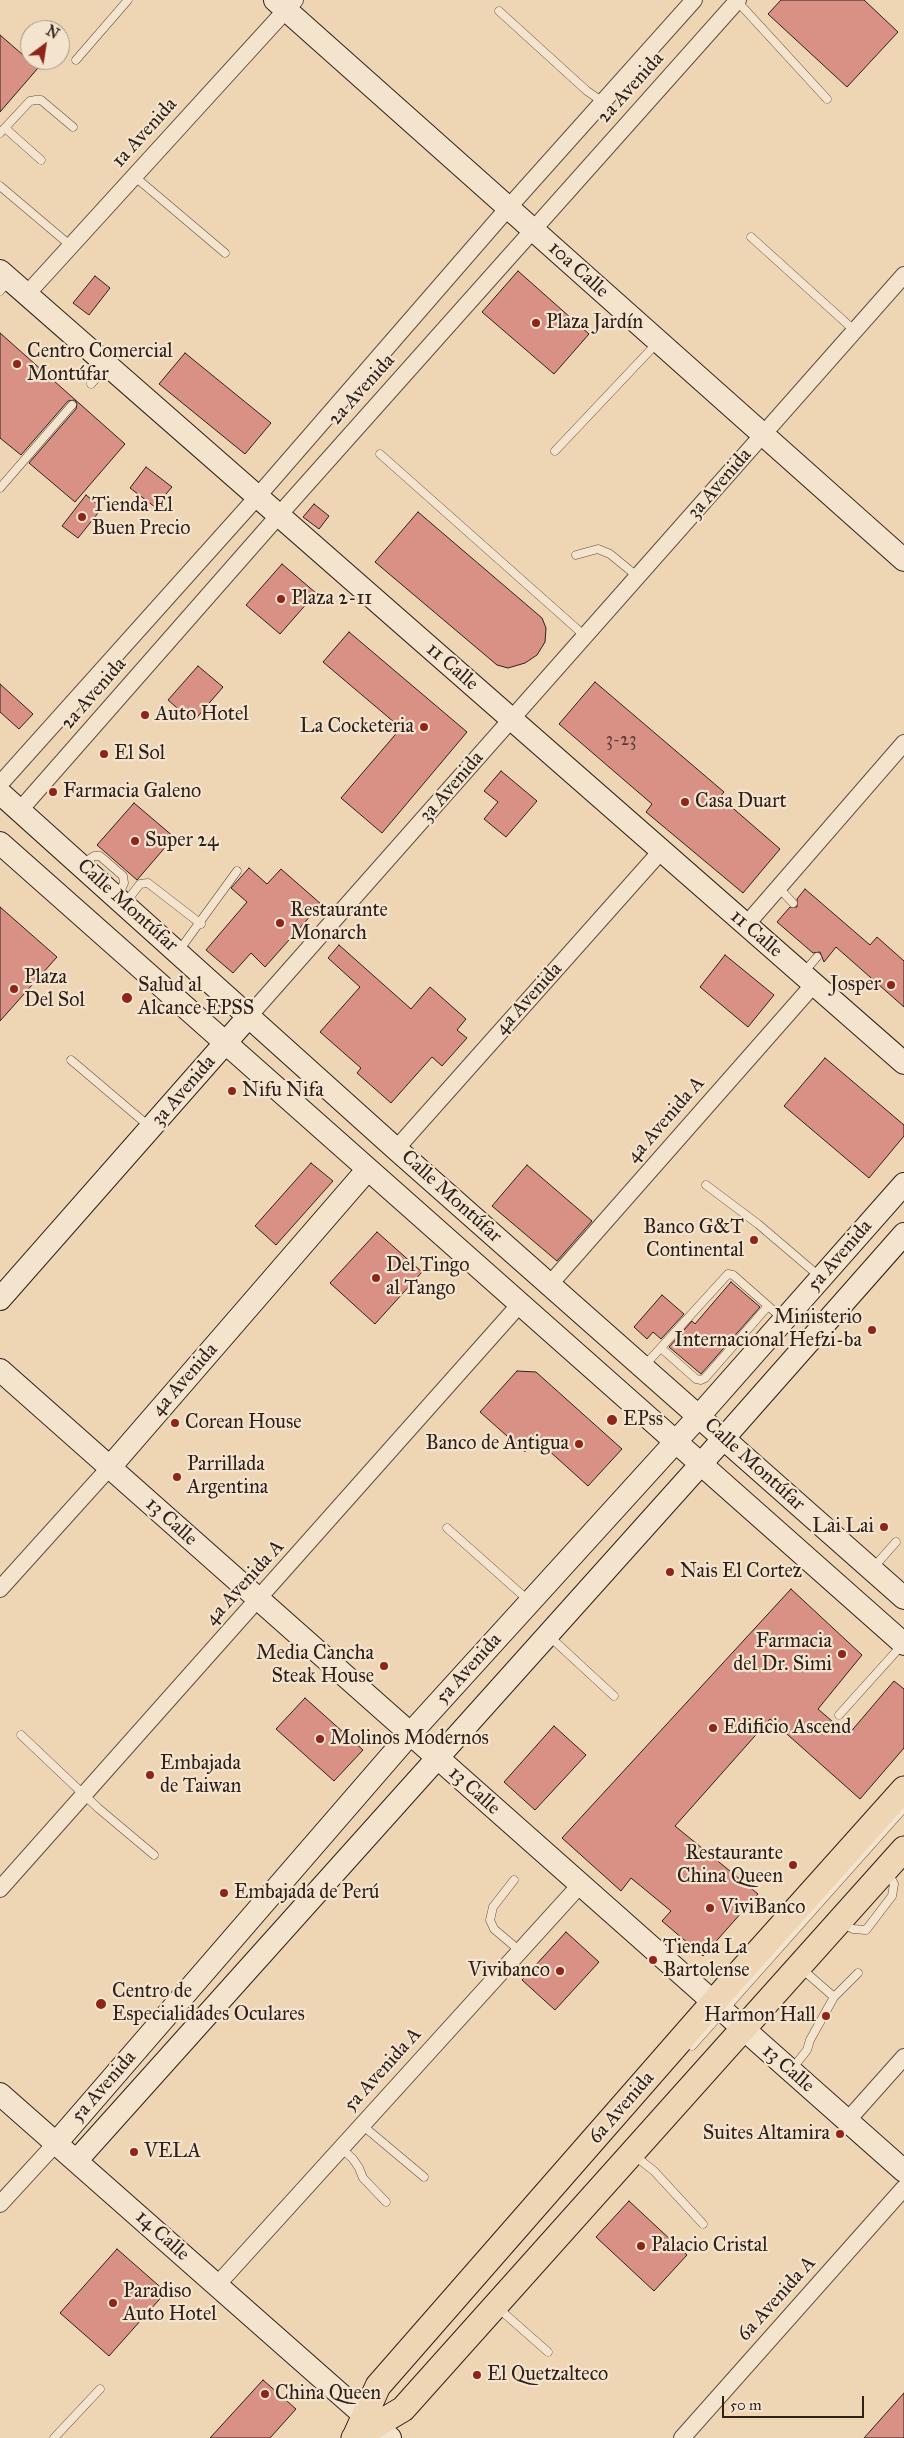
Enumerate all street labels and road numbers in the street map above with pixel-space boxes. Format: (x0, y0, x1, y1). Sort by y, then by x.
street label: 2a Avenida (593, 47, 669, 129)
street label: 1a Avenida (107, 93, 183, 173)
street label: 10a Calle (543, 237, 613, 303)
street label: 2a Avenida (324, 349, 400, 431)
street label: 3a Avenida (683, 444, 757, 524)
street label: 11 Calle (421, 638, 483, 696)
street label: 2a Avenida (56, 653, 132, 735)
street label: 3a Avenida (415, 747, 489, 827)
street label: Calle Montúfar (72, 855, 182, 957)
street label: 11 Calle (725, 905, 787, 963)
street label: 4a Avenida (490, 958, 568, 1040)
street label: 3a Avenida (147, 1051, 221, 1131)
street label: 4a Avenida A (622, 1072, 710, 1168)
street label: Calle Montúfar (396, 1146, 506, 1248)
street label: 5a Avenida (802, 1215, 878, 1297)
street label: 4a Avenida (147, 1339, 223, 1421)
street label: Calle Montúfar (699, 1414, 809, 1516)
street label: 13 Calle (140, 1493, 202, 1551)
street label: 4a Avenida A (200, 1535, 290, 1631)
street label: 5a Avenida (431, 1629, 507, 1709)
street label: 13 Calle (443, 1762, 505, 1820)
street label: 5a Avenida A (339, 2023, 427, 2117)
street label: 13 Calle (757, 2040, 819, 2098)
street label: 5a Avenida (66, 2046, 142, 2128)
street label: 6a Avenida (584, 2067, 660, 2149)
street label: 14 Calle (130, 2205, 194, 2267)
street label: 6a Avenida A (733, 2252, 821, 2346)

